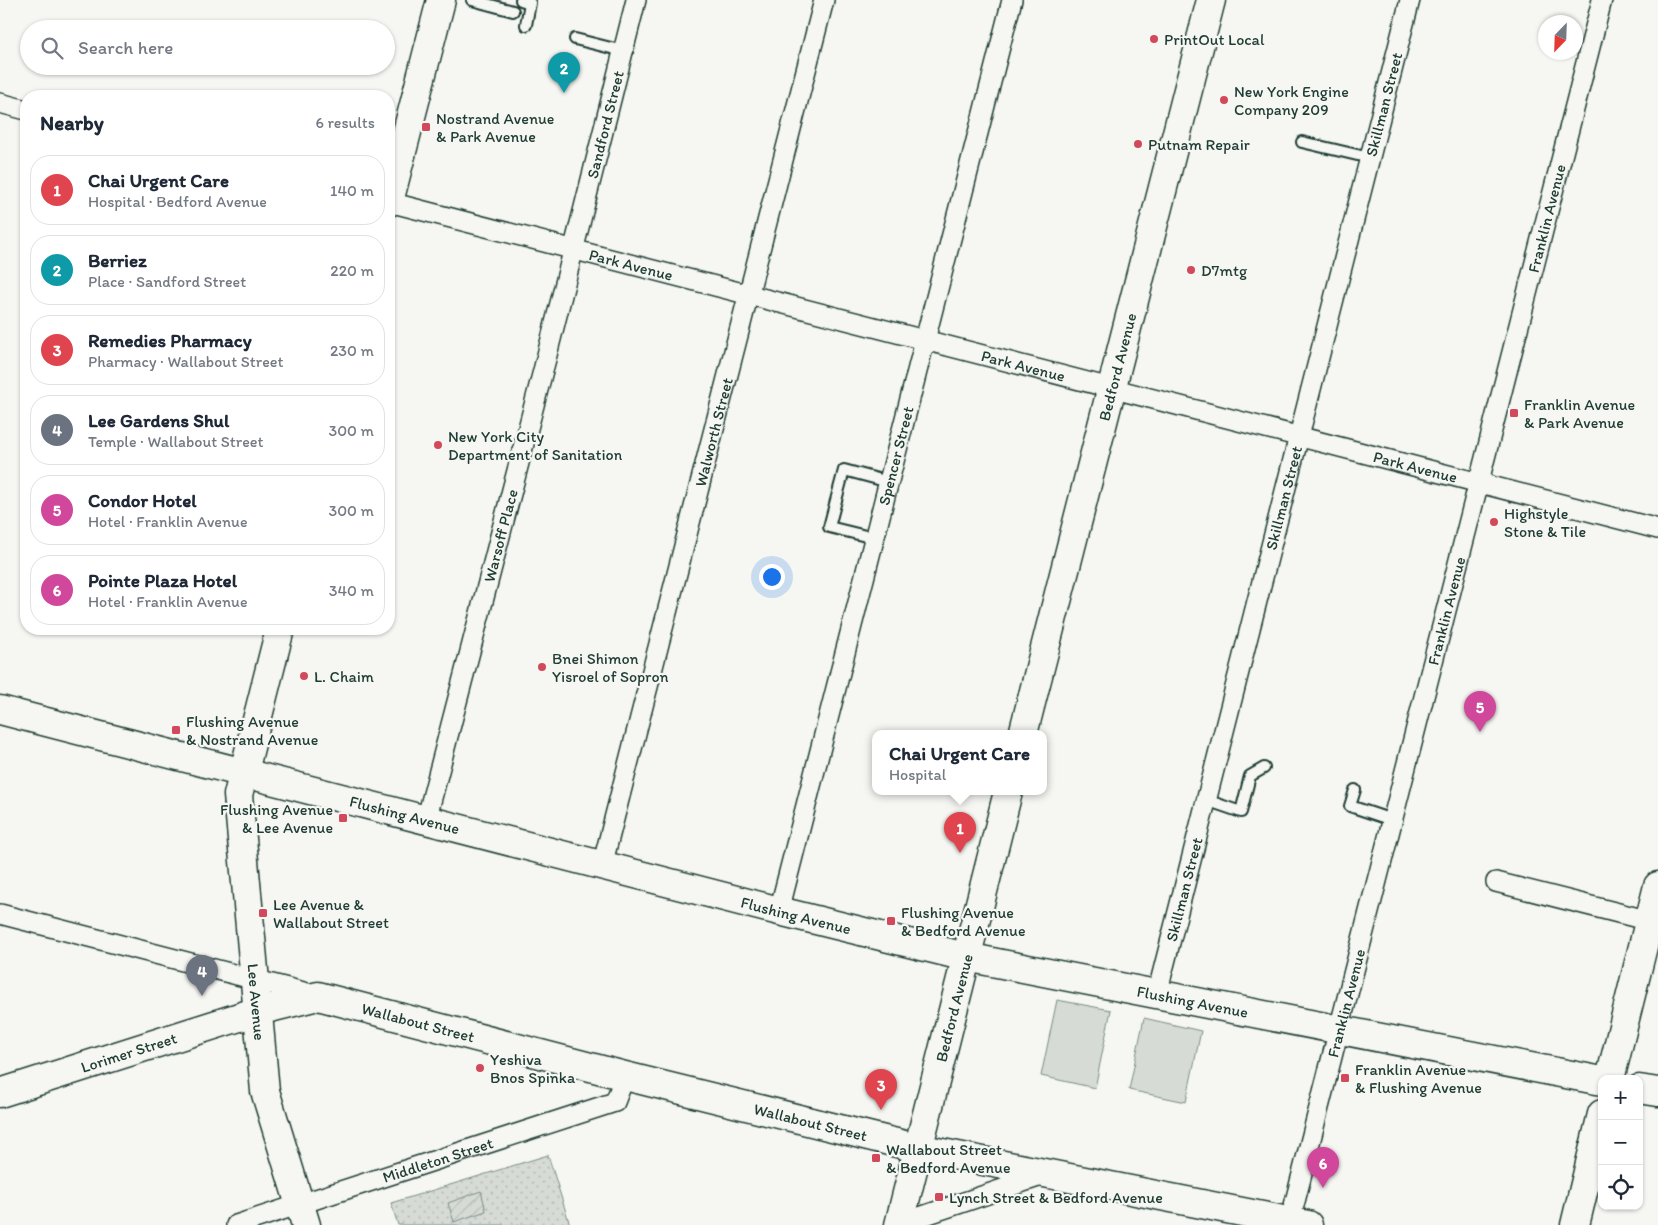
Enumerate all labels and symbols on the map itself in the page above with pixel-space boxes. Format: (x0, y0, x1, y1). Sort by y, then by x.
north arrow (1538, 15, 1583, 60)
place label: PrintOut Local (1164, 30, 1265, 49)
marker: PrintOut Local (1148, 33, 1160, 45)
street label: Skillman Street (1362, 50, 1406, 159)
pin: 2 (548, 52, 580, 93)
street label: Sandford Street (583, 69, 628, 181)
place label: New York Engine Company 209 (1234, 82, 1349, 119)
marker: New York Engine Company 209 (1218, 94, 1230, 106)
place label: Nostrand Avenue & Park Avenue (436, 109, 554, 146)
marker: Nostrand Avenue & Park Avenue (420, 121, 432, 133)
place label: Putnam Repair (1148, 135, 1250, 154)
marker: Putnam Repair (1132, 138, 1144, 150)
street label: Franklin Avenue (1524, 162, 1570, 275)
street label: Park Avenue (587, 245, 675, 285)
place label: D7mtg (1201, 261, 1248, 280)
marker: D7mtg (1185, 264, 1197, 276)
street label: Bedford Avenue (1095, 311, 1140, 423)
street label: Park Avenue (979, 346, 1067, 386)
street label: Walworth Street (691, 376, 737, 489)
place label: Franklin Avenue & Park Avenue (1524, 395, 1635, 432)
street label: Spencer Street (874, 404, 918, 507)
marker: Franklin Avenue & Park Avenue (1508, 407, 1520, 419)
place label: New York City Department of Sanitation (448, 427, 623, 464)
marker: New York City Department of Sanitation (432, 439, 444, 451)
street label: Skillman Street (1261, 444, 1306, 552)
street label: Park Avenue (1371, 447, 1459, 487)
street label: Warsoff Place (479, 487, 522, 584)
place label: Highstyle Stone & Tile (1504, 504, 1586, 541)
marker: Highstyle Stone & Tile (1488, 516, 1500, 528)
street label: Franklin Avenue (1423, 555, 1469, 667)
your location (759, 564, 785, 590)
place label: Bnei Shimon Yisroel of Sopron (552, 649, 669, 686)
marker: Bnei Shimon Yisroel of Sopron (536, 661, 548, 673)
place label: L. Chaim (314, 667, 374, 686)
marker: L. Chaim (298, 670, 310, 682)
pin: 5 (1464, 691, 1496, 732)
place label: Flushing Avenue & Nostrand Avenue (186, 712, 318, 749)
marker: Flushing Avenue & Nostrand Avenue (170, 724, 182, 736)
street label: Flushing Avenue (348, 792, 462, 838)
place label: Flushing Avenue & Lee Avenue (220, 800, 333, 837)
marker: Flushing Avenue & Lee Avenue (337, 812, 349, 824)
pin: 1 (944, 812, 976, 853)
street label: Skillman Street (1162, 835, 1206, 943)
street label: Flushing Avenue (739, 893, 853, 938)
place label: Lee Avenue & Wallabout Street (273, 895, 389, 932)
place label: Flushing Avenue & Bedford Avenue (901, 903, 1026, 940)
marker: Lee Avenue & Wallabout Street (257, 907, 269, 919)
marker: Flushing Avenue & Bedford Avenue (885, 915, 897, 927)
street label: Franklin Avenue (1323, 947, 1369, 1060)
street label: Bedford Avenue (931, 952, 977, 1064)
pin: 4 (186, 955, 218, 996)
street label: Lee Avenue (243, 963, 269, 1041)
street label: Flushing Avenue (1135, 982, 1250, 1022)
street label: Wallabout Street (359, 999, 477, 1046)
street label: Lorimer Street (78, 1028, 179, 1077)
place label: Yeshiva Bnos Spinka (490, 1050, 576, 1087)
place label: Franklin Avenue & Flushing Avenue (1355, 1060, 1482, 1097)
marker: Yeshiva Bnos Spinka (474, 1062, 486, 1074)
pin: 3 (865, 1069, 897, 1110)
marker: Franklin Avenue & Flushing Avenue (1339, 1072, 1351, 1084)
street label: Wallabout Street (752, 1099, 869, 1145)
street label: Middleton Street (380, 1133, 496, 1187)
place label: Wallabout Street & Bedford Avenue (886, 1140, 1011, 1177)
pin: 6 (1307, 1147, 1339, 1188)
marker: Wallabout Street & Bedford Avenue (870, 1152, 882, 1164)
place label: Lynch Street & Bedford Avenue (949, 1188, 1163, 1207)
marker: Lynch Street & Bedford Avenue (933, 1191, 945, 1203)

